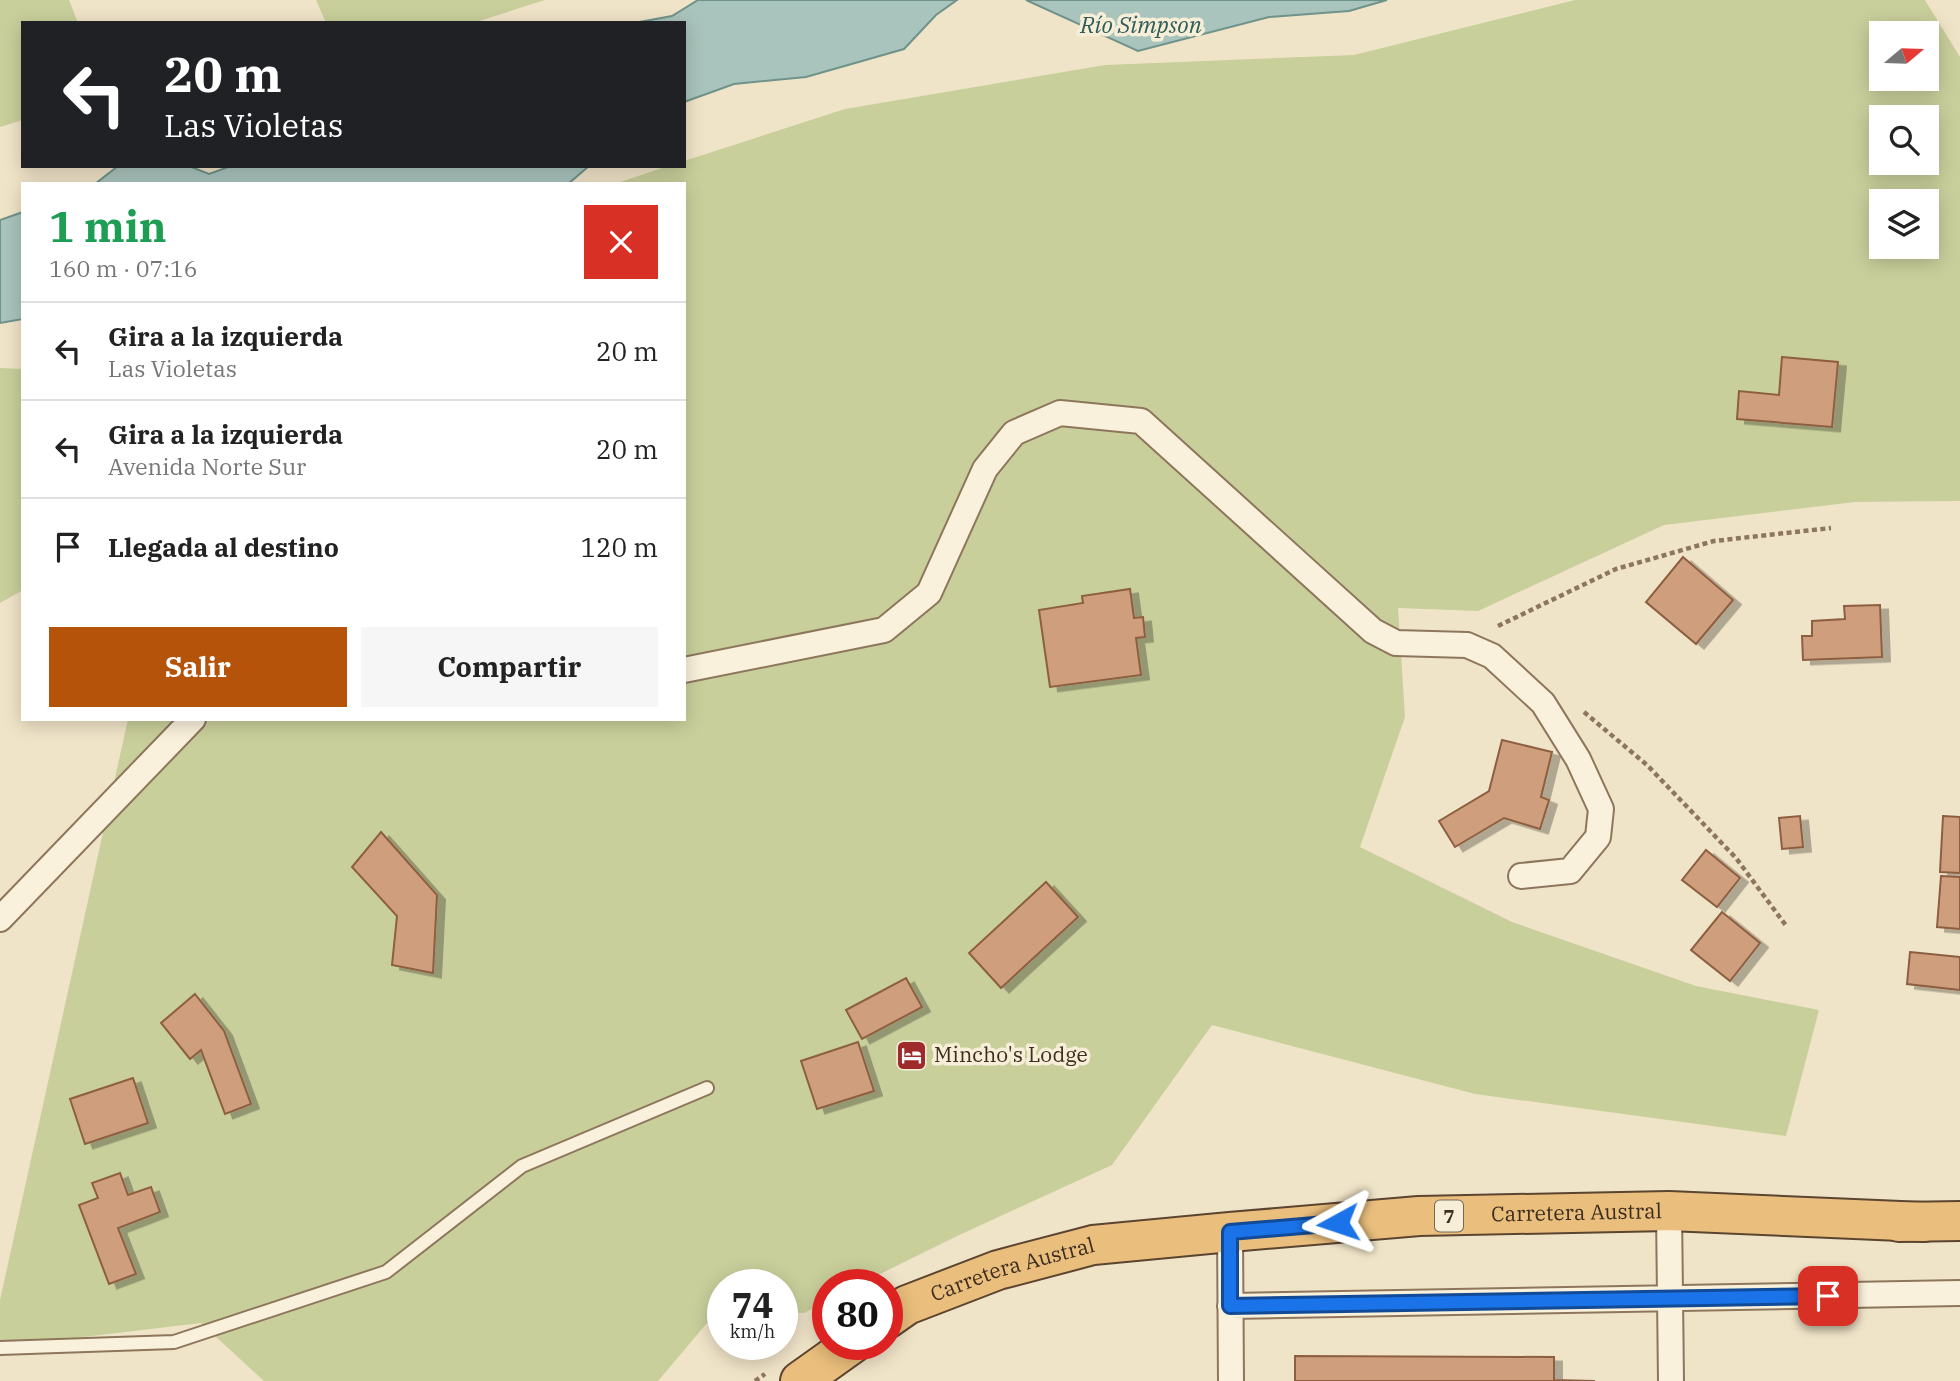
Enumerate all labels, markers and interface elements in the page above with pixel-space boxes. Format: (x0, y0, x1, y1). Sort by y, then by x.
water label: Río Simpson (1079, 9, 1202, 39)
north arrow (1869, 21, 1939, 91)
map controls (1869, 21, 1939, 259)
text: 20 m (164, 42, 282, 105)
icon: left (49, 49, 140, 140)
text: Las Violetas (164, 104, 343, 146)
button: search (1869, 105, 1939, 175)
button: layers (1869, 189, 1939, 259)
text: 1 min (49, 199, 167, 254)
button: close (584, 205, 658, 279)
text: 160 m · 07:16 (49, 253, 198, 283)
text: Gira a la izquierda (108, 319, 343, 353)
icon: left (49, 332, 87, 370)
text: 20 m (596, 334, 658, 368)
text: Las Violetas (108, 353, 237, 383)
text: Gira a la izquierda (108, 417, 343, 451)
icon: left (49, 430, 87, 468)
text: 20 m (596, 432, 658, 466)
text: Avenida Norte Sur (108, 451, 306, 481)
icon: arrive (49, 528, 87, 566)
text: Llegada al destino (108, 530, 339, 564)
text: 120 m (580, 530, 658, 564)
button: Salir (49, 627, 347, 707)
button: Compartir (361, 627, 658, 707)
hotel icon: Mincho's Lodge (894, 1038, 928, 1072)
place label: Mincho's Lodge (934, 1040, 1088, 1068)
position arrow (1301, 1186, 1375, 1260)
street label: Carretera Austral (1491, 1196, 1662, 1228)
road number: 7 (1435, 1200, 1463, 1232)
street label: Carretera Austral (926, 1230, 1097, 1308)
pin (1798, 1266, 1858, 1326)
speed limit sign: 80 (812, 1269, 903, 1360)
icon: arrive (1809, 1277, 1847, 1315)
text: 74 (731, 1282, 774, 1328)
text: km/h (730, 1320, 775, 1343)

